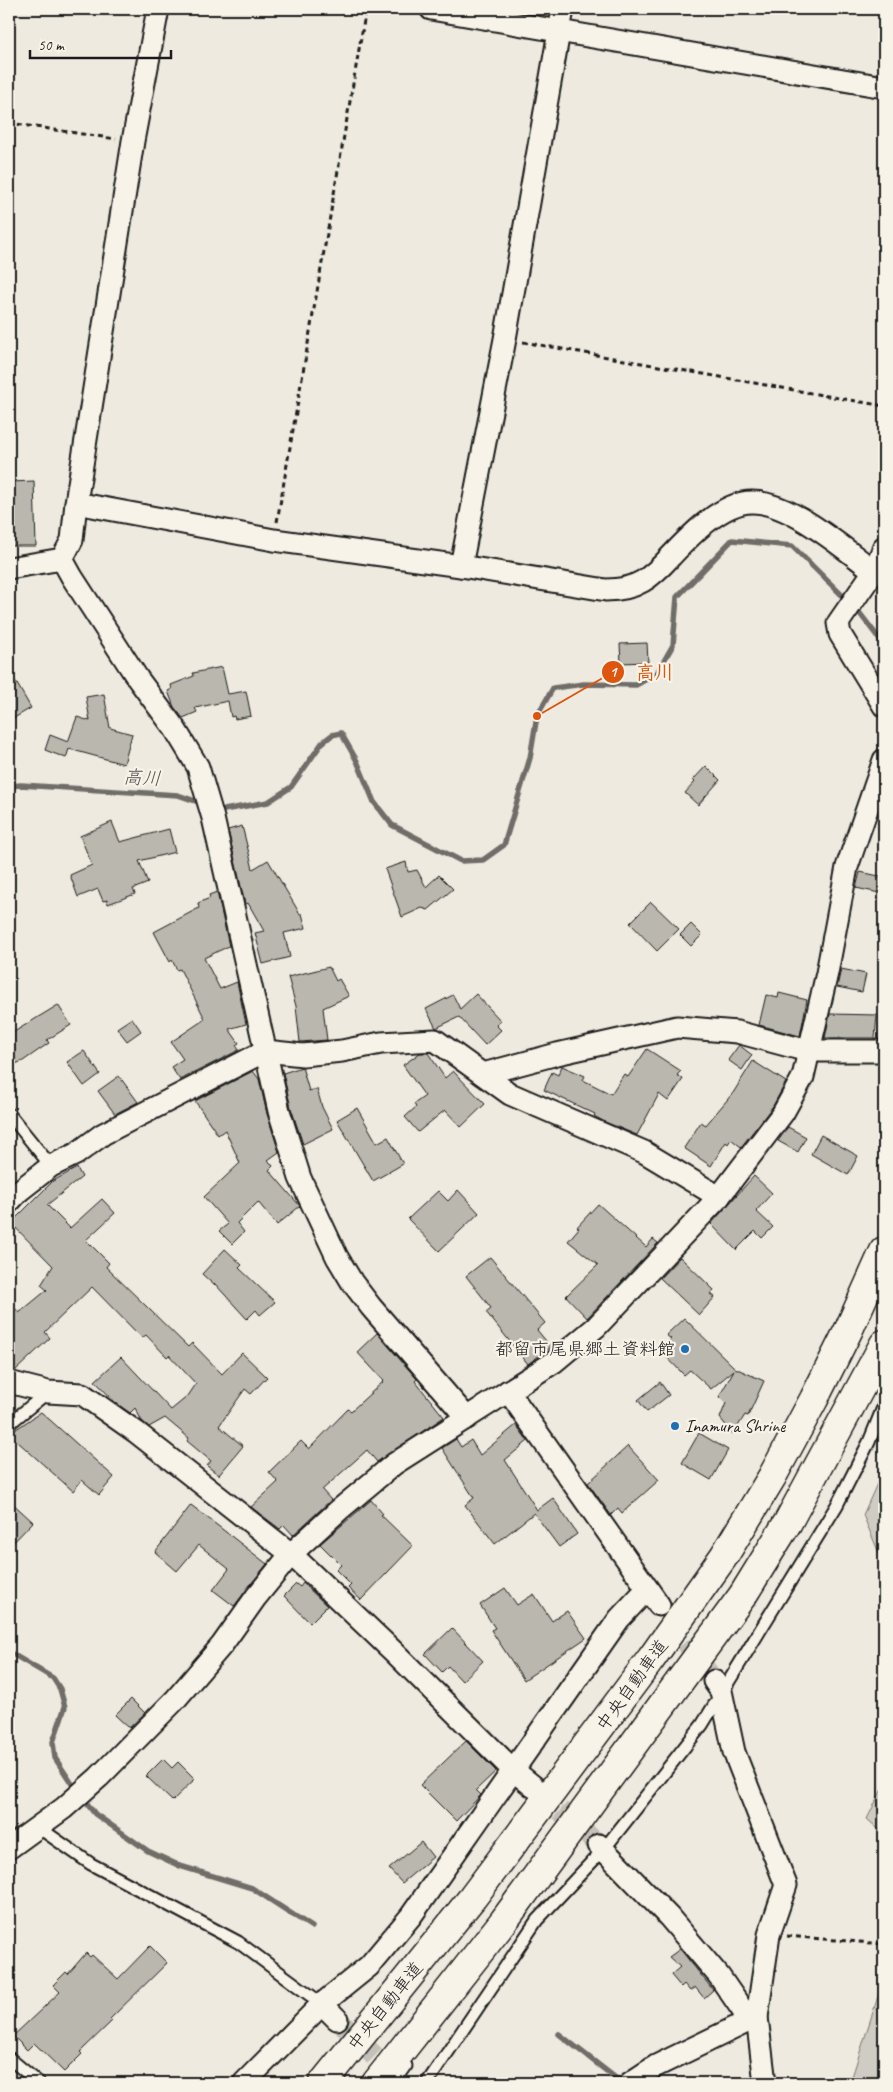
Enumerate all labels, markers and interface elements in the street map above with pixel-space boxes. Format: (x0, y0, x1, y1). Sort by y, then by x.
scale bar (30, 28, 171, 60)
text: 50 m (38, 36, 65, 55)
callout: 高川 (601, 655, 684, 689)
text: 高川 (636, 661, 674, 685)
text: 1 (610, 663, 619, 682)
water label: 高川 (122, 765, 162, 791)
place label: 都留市尾県郷土資料館 (495, 1338, 675, 1360)
marker: 都留市尾県郷土資料館 (679, 1343, 691, 1355)
place label: Inamura Shrine (685, 1415, 786, 1437)
marker: Inamura Shrine (669, 1420, 681, 1432)
street label: 中央自動車道 (591, 1635, 673, 1735)
street label: 中央自動車道 (342, 1957, 428, 2055)

